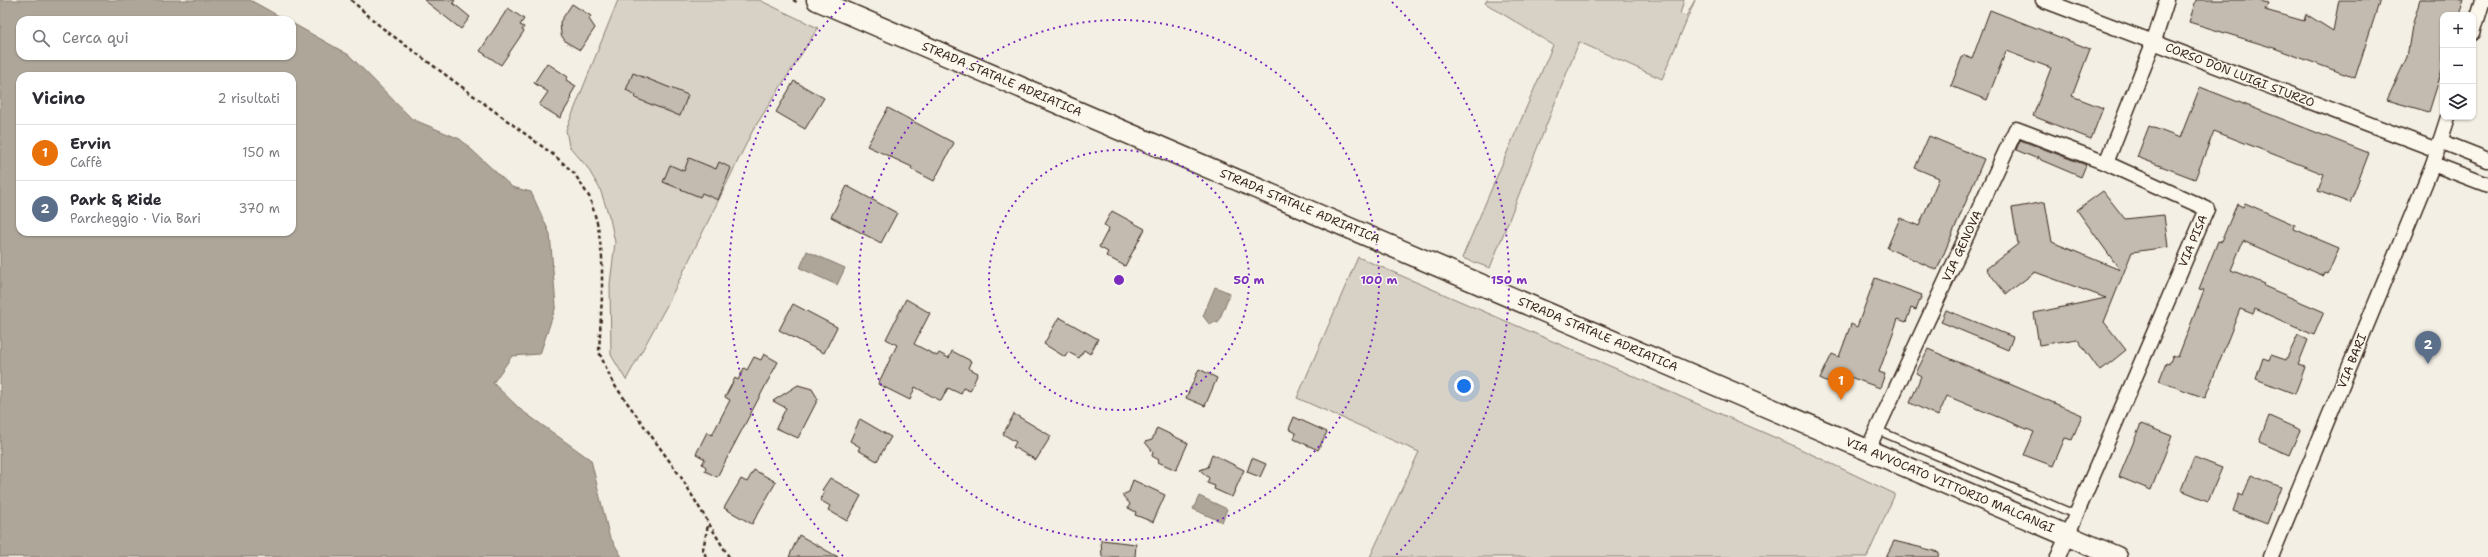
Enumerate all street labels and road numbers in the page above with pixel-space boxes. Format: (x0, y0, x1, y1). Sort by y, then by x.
street label: STRADA STATALE ADRIATICA (919, 38, 1085, 120)
street label: CORSO DON LUIGI STURZO (2163, 39, 2317, 111)
street label: STRADA STATALE ADRIATICA (1217, 165, 1383, 247)
street label: VIA GENOVA (1938, 207, 1986, 284)
street label: VIA PISA (2175, 212, 2211, 270)
street label: STRADA STATALE ADRIATICA (1515, 293, 1681, 375)
street label: VIA BARI (2334, 331, 2370, 391)
street label: VIA AVVOCATO VITTORIO MALCANGI (1843, 434, 2057, 537)

